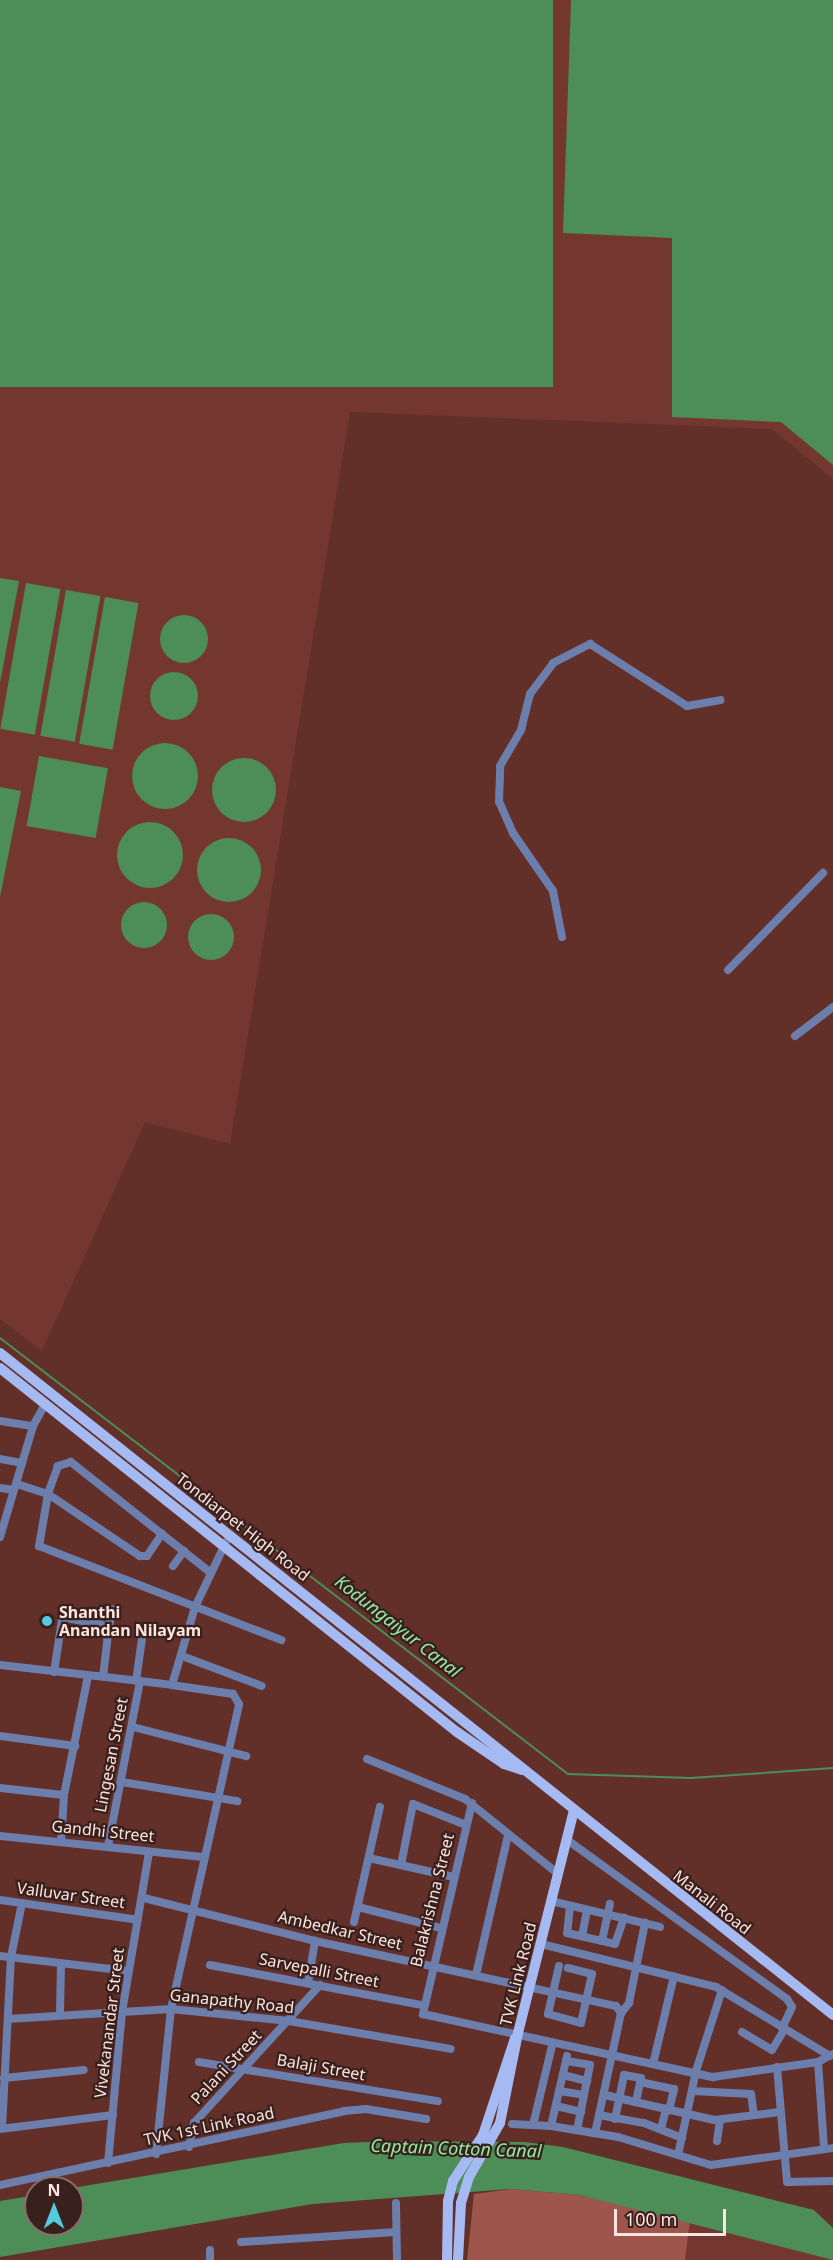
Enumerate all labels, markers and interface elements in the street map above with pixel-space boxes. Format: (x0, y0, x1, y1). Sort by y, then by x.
street label: Tondiarpet High Road (172, 1469, 314, 1585)
water label: Kodungaiyur Canal (331, 1570, 465, 1682)
place label: Shanthi Anandan Nilayam (59, 1602, 201, 1640)
marker: Shanthi Anandan Nilayam (40, 1614, 54, 1628)
street label: Lingesan Street (90, 1696, 132, 1814)
street label: Gandhi Street (51, 1816, 155, 1846)
street label: Balakrishna Street (406, 1831, 458, 1969)
street label: Manali Road (669, 1866, 755, 1938)
street label: Valluvar Street (16, 1878, 126, 1912)
street label: Ambedkar Street (276, 1906, 404, 1954)
street label: TVK Link Road (496, 1920, 540, 2028)
street label: Vivekanandar Street (90, 1947, 128, 2099)
street label: Sarvepalli Street (258, 1949, 380, 1991)
street label: Ganapathy Road (169, 1985, 295, 2017)
street label: Palani Street (187, 2026, 265, 2108)
street label: Balaji Street (275, 2050, 367, 2084)
street label: TVK 1st Link Road (142, 2103, 276, 2149)
water label: Captain Cotton Canal (370, 2134, 542, 2162)
north arrow (24, 2176, 84, 2236)
text: N (47, 2179, 61, 2201)
scale bar (617, 2197, 730, 2235)
text: 100 m (625, 2207, 677, 2231)

